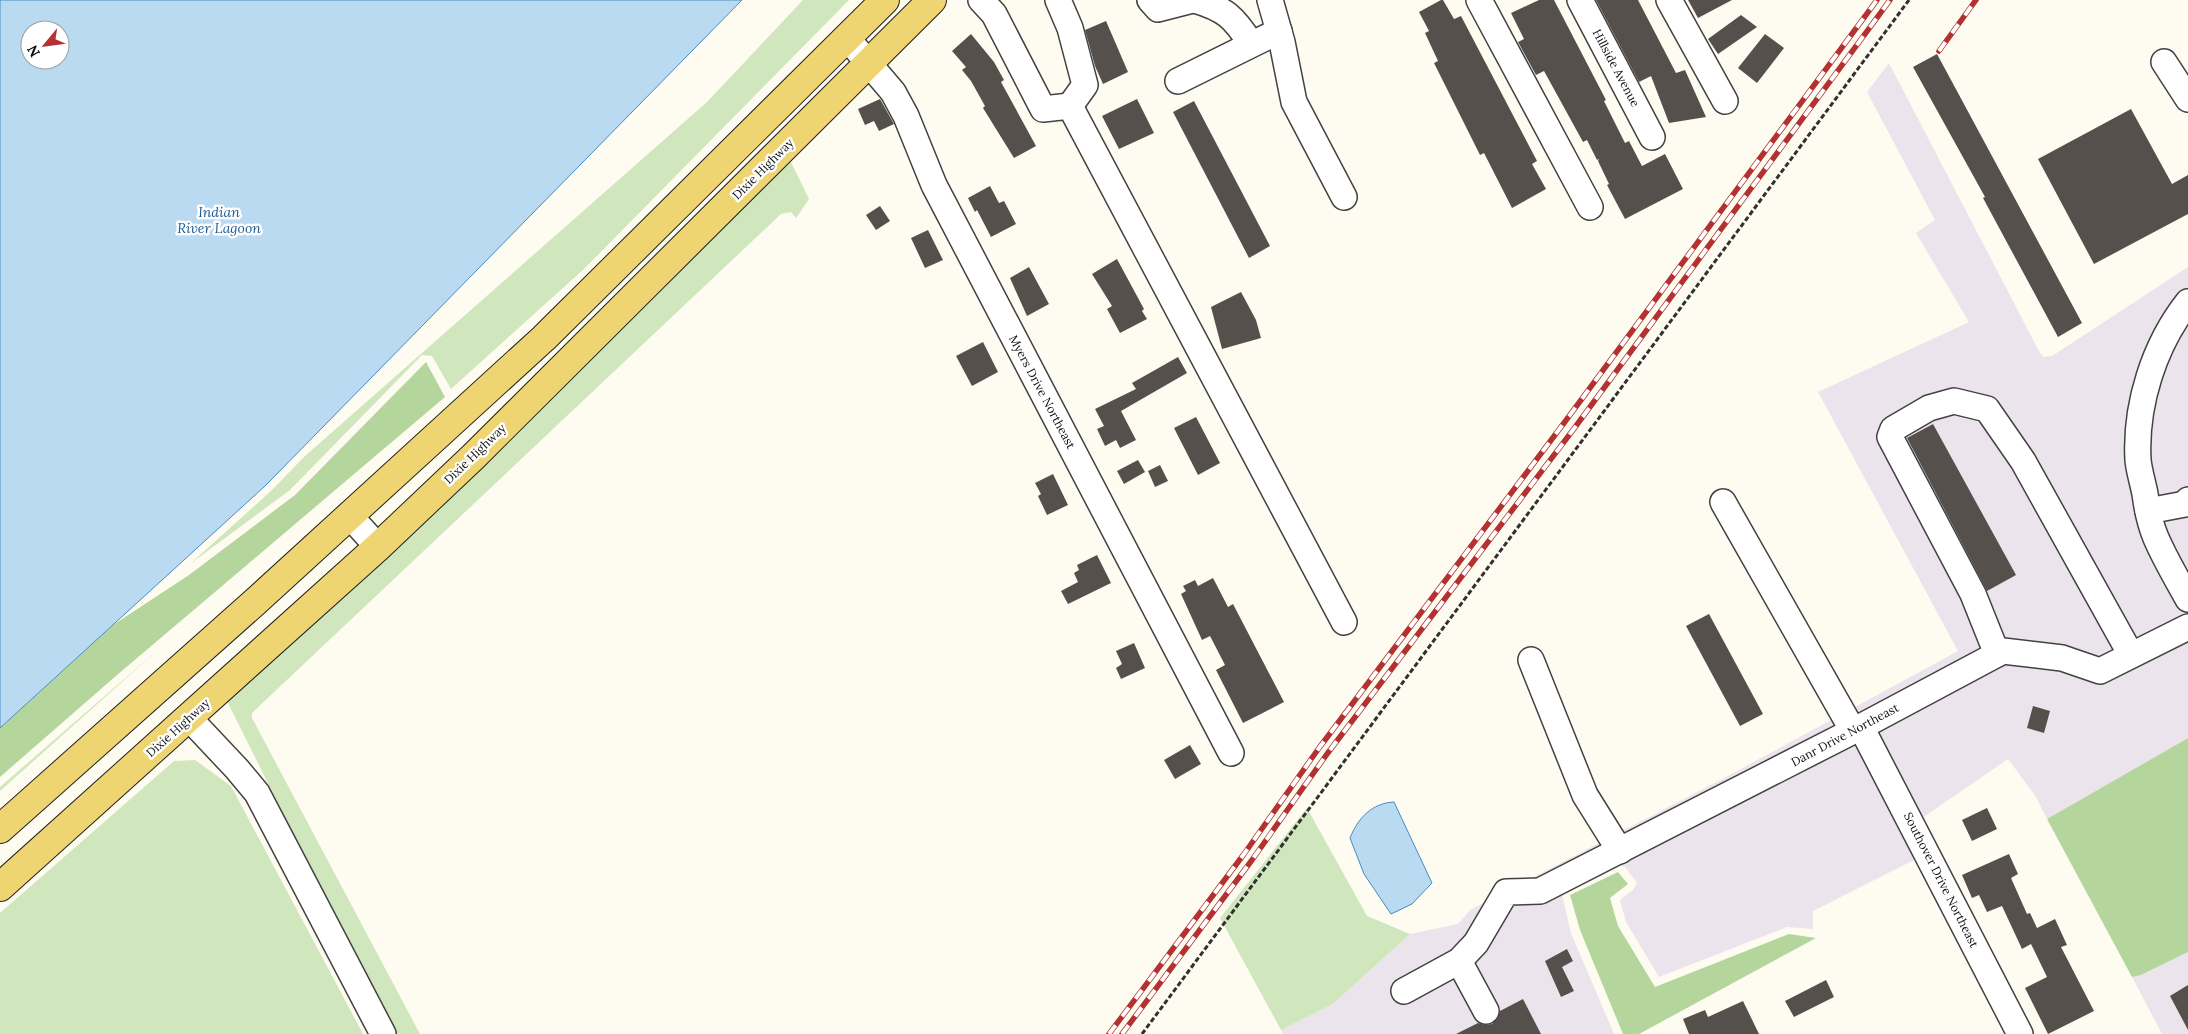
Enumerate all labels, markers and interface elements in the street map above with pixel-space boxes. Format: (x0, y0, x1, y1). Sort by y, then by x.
north arrow (20, 20, 70, 70)
street label: Hillside Avenue (1590, 26, 1643, 110)
text: N (23, 42, 44, 60)
street label: Dixie Highway (729, 134, 797, 202)
water label: Indian River Lagoon (177, 203, 261, 237)
street label: Myers Drive Northeast (1006, 332, 1079, 452)
street label: Dixie Highway (441, 420, 509, 487)
street label: Dixie Highway (143, 695, 213, 760)
street label: Danr Drive Northeast (1788, 700, 1902, 769)
street label: Southover Drive Northeast (1901, 810, 1982, 950)

